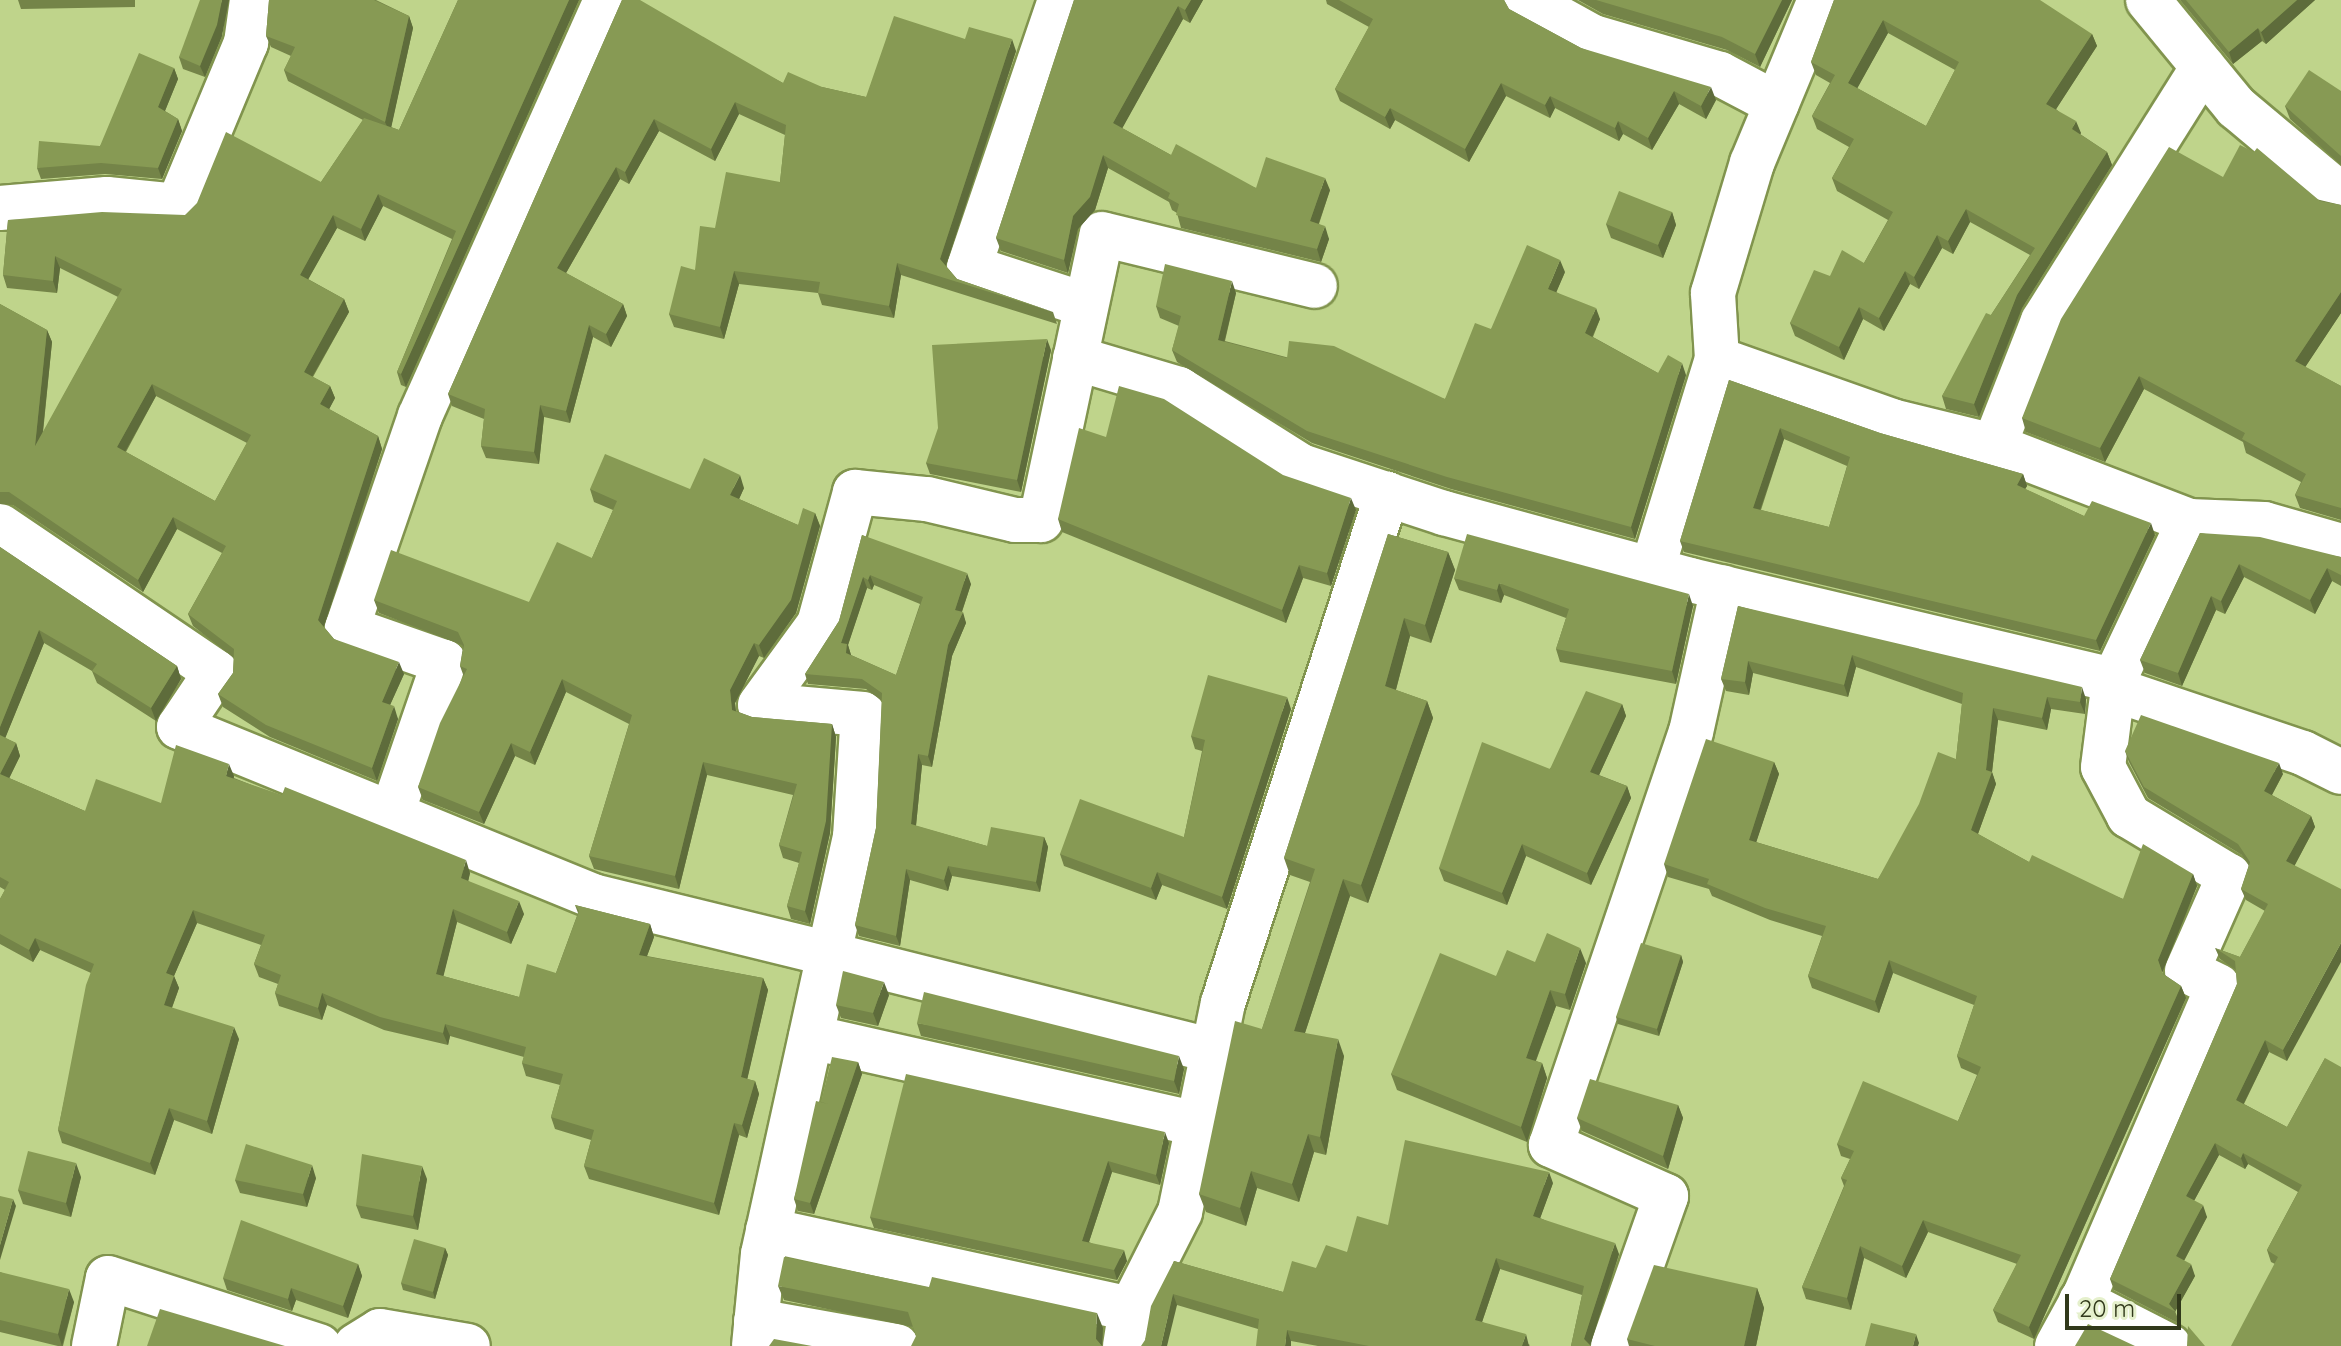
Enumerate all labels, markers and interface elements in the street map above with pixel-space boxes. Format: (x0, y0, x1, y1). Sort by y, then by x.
scale bar (2069, 1278, 2185, 1328)
text: 20 m (2079, 1293, 2135, 1323)

